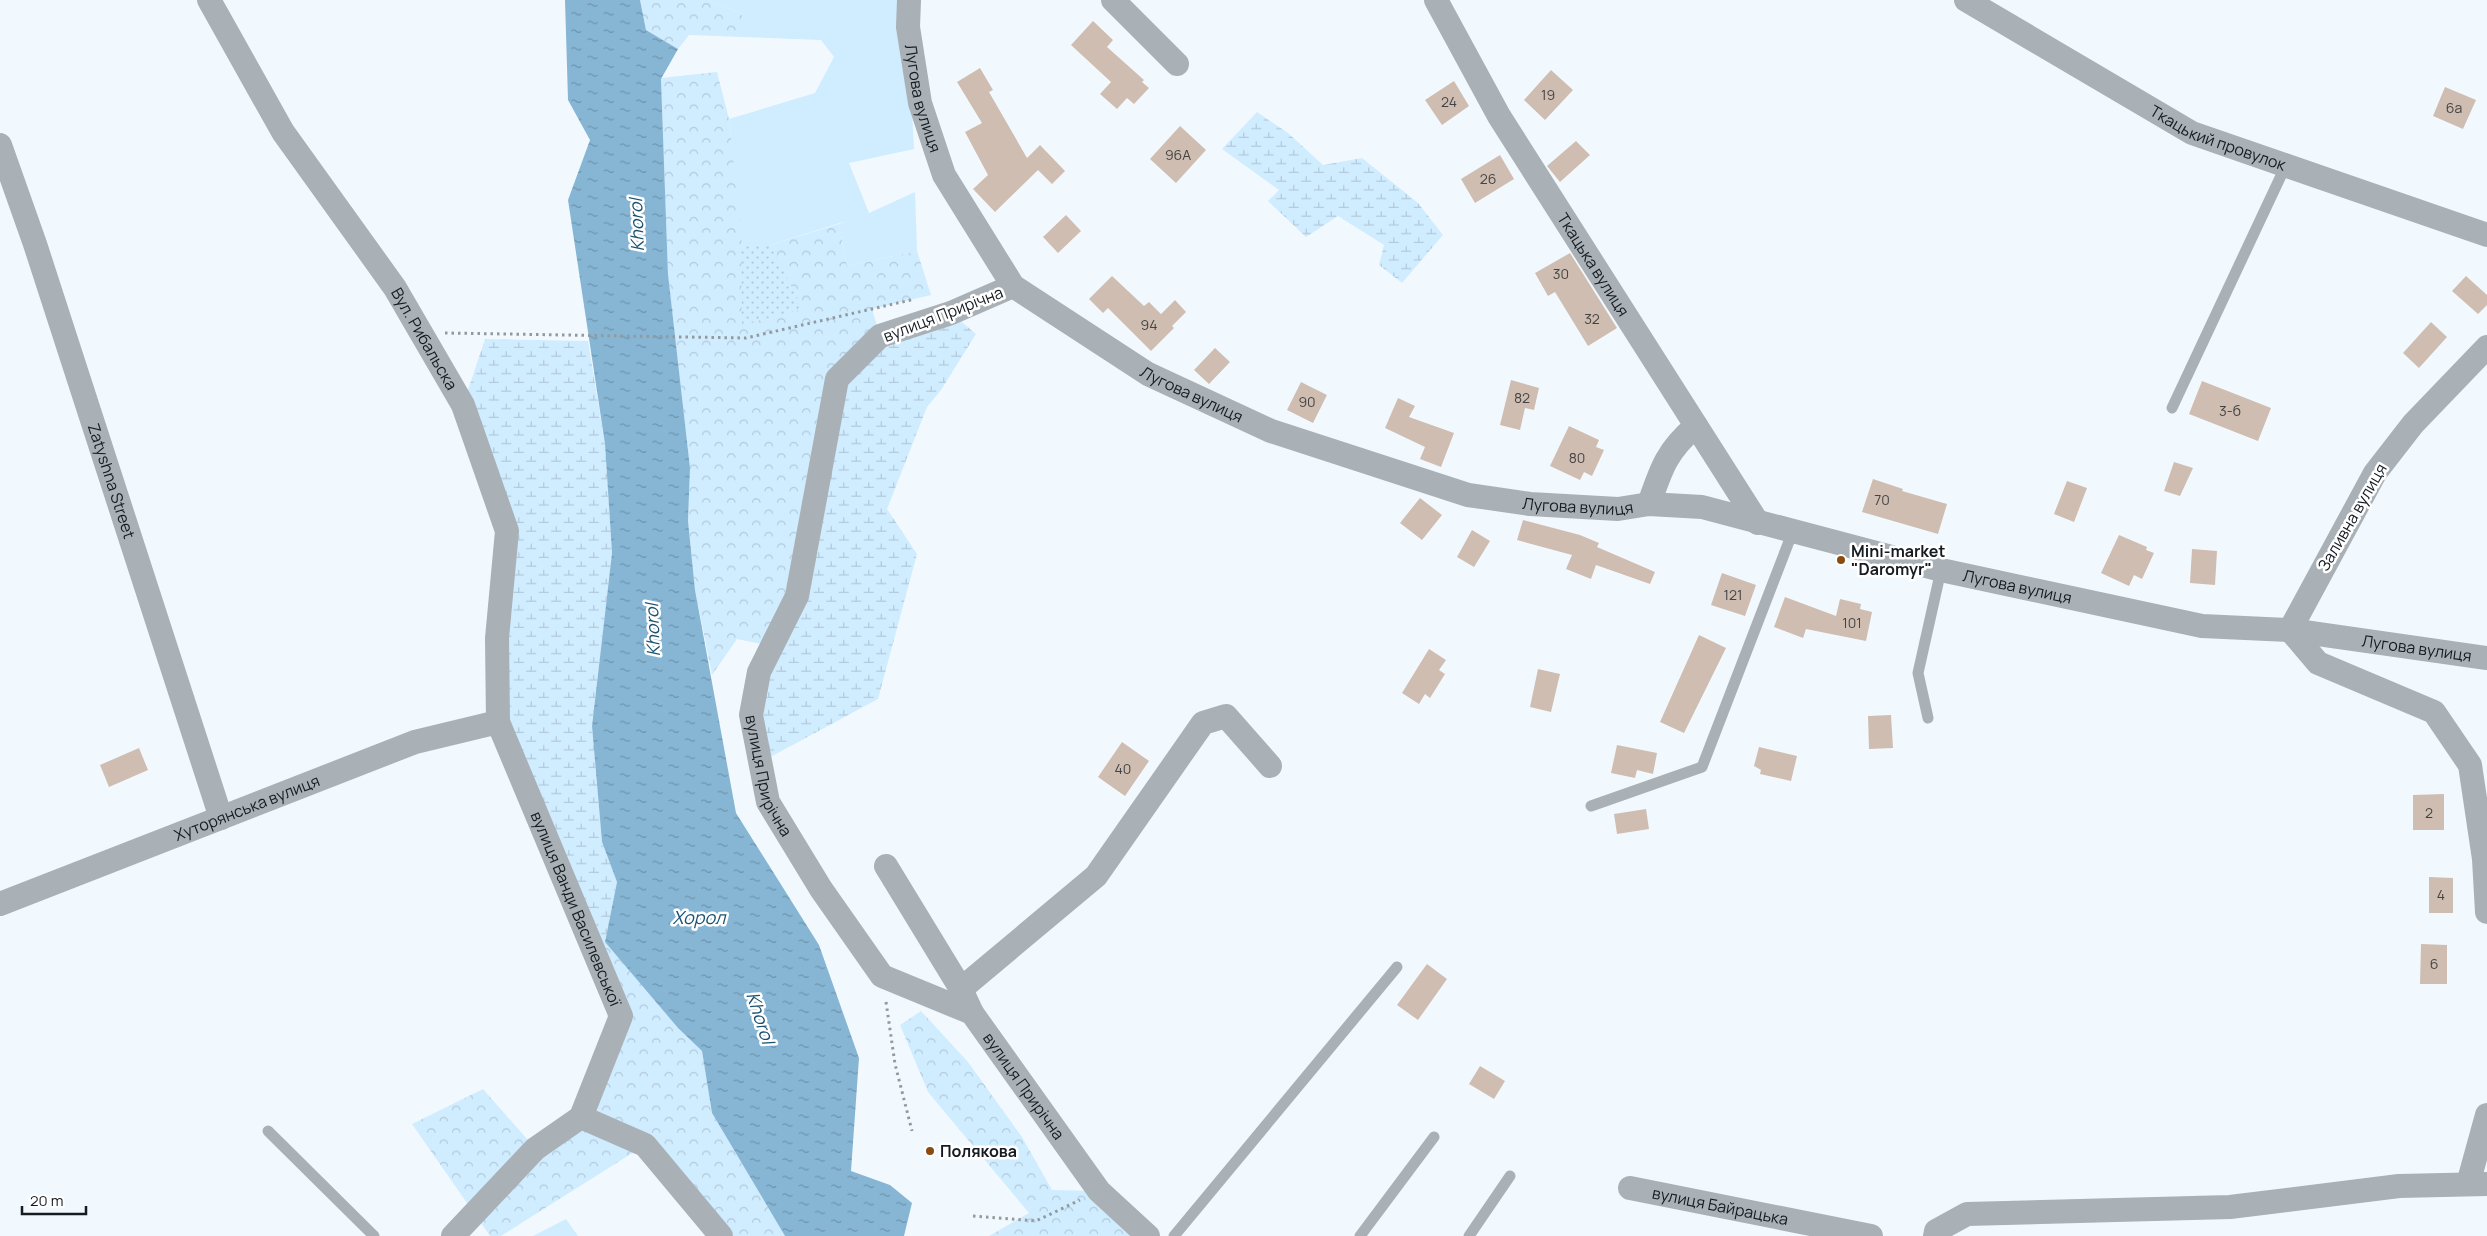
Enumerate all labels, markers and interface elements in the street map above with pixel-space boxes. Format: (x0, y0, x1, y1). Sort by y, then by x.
street label: Лугова вулиця (900, 43, 947, 155)
house number: 19 (1541, 85, 1555, 104)
house number: 24 (1441, 92, 1457, 111)
house number: 6а (2446, 98, 2462, 117)
street label: Ткацький провулок (2146, 100, 2290, 176)
house number: 96А (1165, 145, 1191, 164)
house number: 26 (1480, 169, 1496, 188)
water label: Khorol (623, 195, 649, 252)
street label: Ткацька вулиця (1552, 209, 1635, 320)
house number: 30 (1553, 264, 1569, 283)
street label: вулиця Прирічна (880, 281, 1006, 347)
street label: Вул. Рибальска (386, 283, 463, 394)
house number: 32 (1584, 309, 1600, 328)
house number: 94 (1141, 315, 1157, 334)
street label: Лугова вулиця (1136, 361, 1247, 428)
house number: 82 (1514, 388, 1530, 407)
house number: 90 (1298, 392, 1316, 411)
house number: 3-б (2219, 401, 2241, 420)
street label: Zatyshna Street (83, 420, 141, 541)
house number: 80 (1569, 448, 1585, 467)
street label: Заливна вулиця (2312, 459, 2392, 575)
house number: 70 (1874, 490, 1890, 509)
street label: Лугова вулиця (1521, 492, 1635, 520)
place label: Mini-market "Daromyr" (1851, 540, 1945, 580)
marker: Mini-market "Daromyr" (1835, 554, 1847, 566)
street label: Лугова вулиця (1961, 564, 2074, 609)
house number: 121 (1724, 585, 1742, 604)
water label: Khorol (639, 600, 665, 657)
house number: 101 (1842, 613, 1862, 632)
street label: Лугова вулиця (2360, 629, 2473, 667)
street label: вулиця Прирічна (740, 713, 797, 841)
house number: 40 (1115, 759, 1131, 778)
street label: Хуторянська вулиця (171, 769, 323, 846)
house number: 2 (2425, 803, 2433, 822)
street label: вулиця Ванди Василевської (526, 808, 627, 1011)
house number: 4 (2437, 885, 2445, 904)
water label: Хорол (673, 905, 727, 929)
house number: 6 (2430, 954, 2438, 973)
water label: Khorol (741, 989, 781, 1049)
street label: вулиця Прирічна (978, 1028, 1070, 1144)
place label: Полякова (940, 1140, 1017, 1162)
marker: Полякова (924, 1145, 936, 1157)
street label: вулиця Байрацька (1650, 1182, 1790, 1230)
scale bar (22, 1184, 86, 1216)
text: 20 m (30, 1190, 63, 1211)

